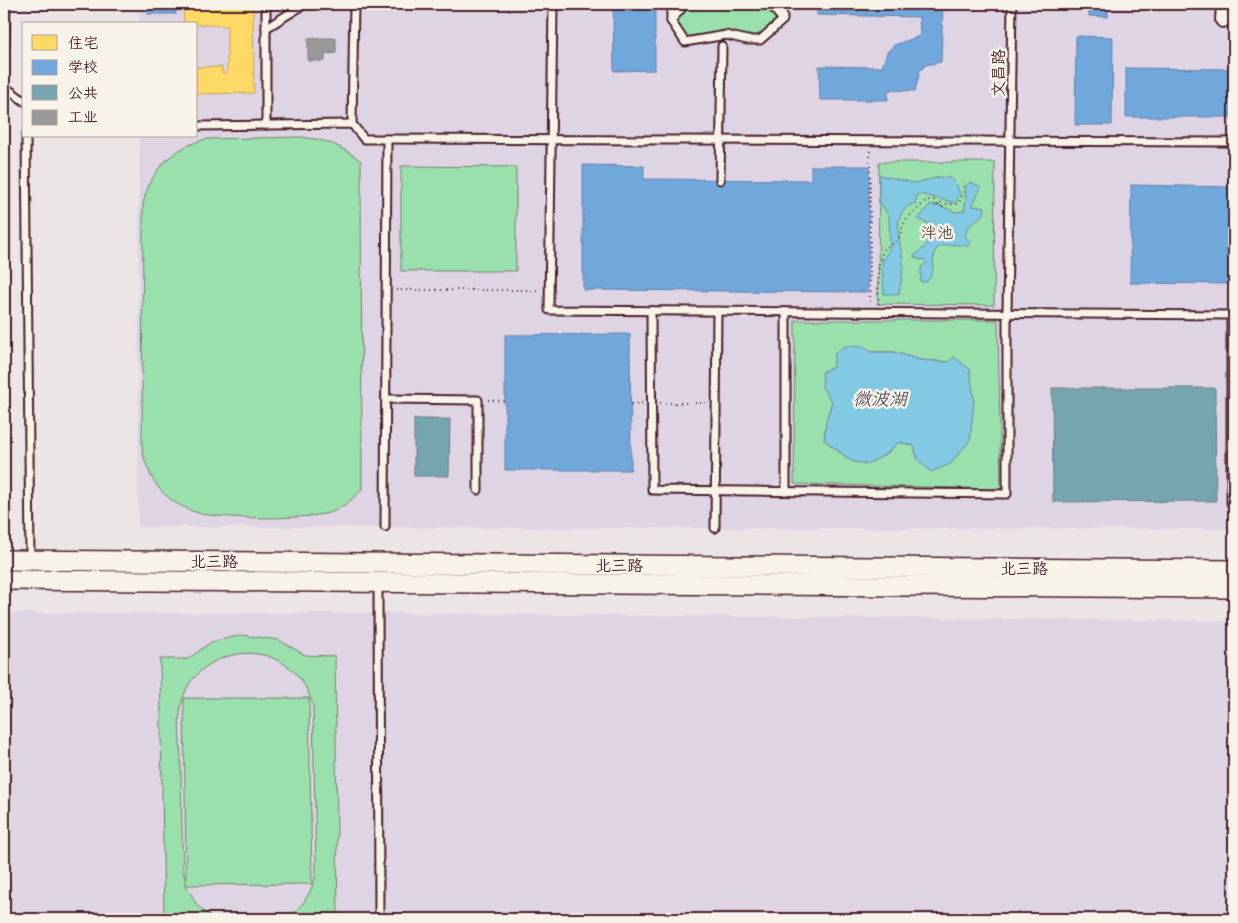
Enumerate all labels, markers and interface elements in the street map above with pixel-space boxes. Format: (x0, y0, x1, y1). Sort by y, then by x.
legend (22, 22, 198, 138)
text: 住宅 (68, 30, 98, 56)
street label: 文昌路 (984, 49, 1013, 97)
text: 学校 (68, 54, 98, 80)
text: 公共 (68, 80, 98, 106)
text: 工业 (68, 104, 98, 130)
park label: 泮池 (921, 218, 953, 247)
water label: 微波湖 (853, 383, 909, 415)
street label: 北三路 (190, 547, 238, 576)
street label: 北三路 (595, 551, 643, 580)
street label: 北三路 (1000, 554, 1048, 583)

